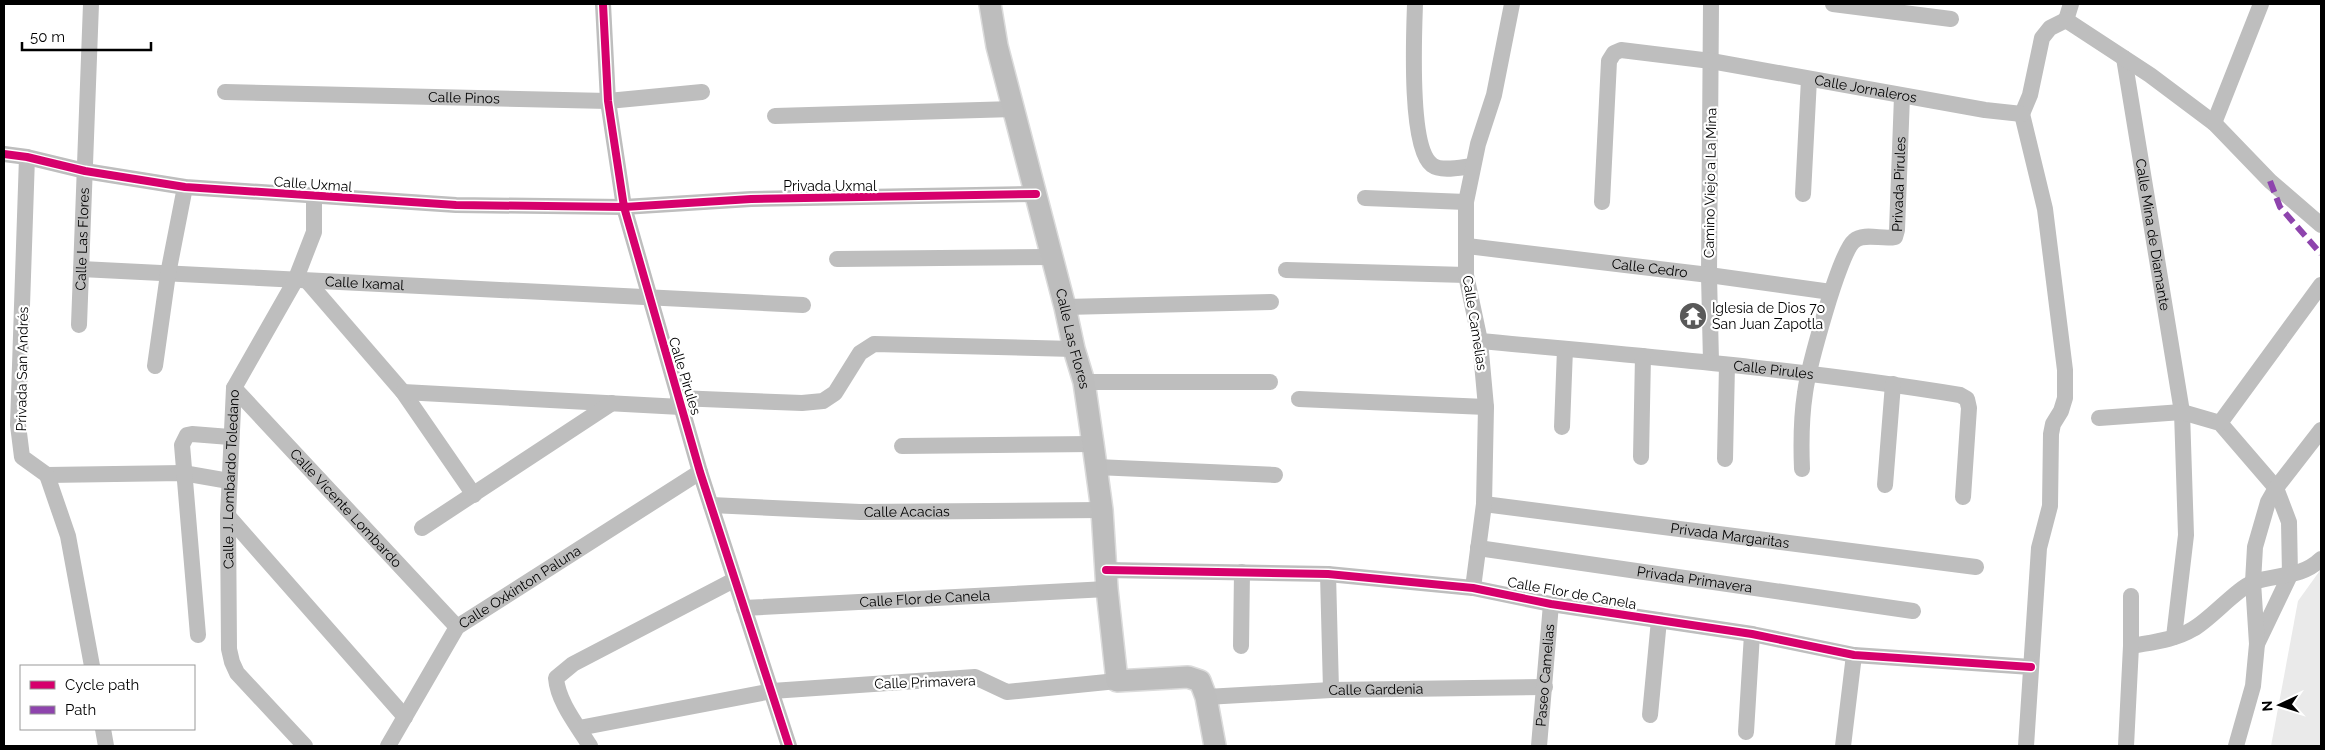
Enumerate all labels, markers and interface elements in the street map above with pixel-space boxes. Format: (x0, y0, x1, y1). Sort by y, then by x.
scale bar (22, 20, 151, 52)
text: 50 m (30, 28, 65, 46)
street label: Calle Jornaleros (1813, 72, 1918, 106)
street label: Calle Pinos (428, 89, 500, 106)
street label: Camino Viejo a La Mina (1701, 108, 1719, 258)
street label: Privada Pirules (1889, 136, 1908, 232)
street label: Calle Mina de Diamante (2133, 157, 2173, 312)
street label: Calle Uxmal (273, 173, 353, 195)
street label: Privada Uxmal (783, 178, 877, 194)
street label: Calle Las Flores (72, 187, 92, 291)
street label: Calle Cedro (1611, 255, 1689, 280)
street label: Calle Ixamal (325, 273, 405, 293)
street label: Calle Camelias (1460, 274, 1490, 372)
street label: Calle Las Flores (1053, 287, 1093, 390)
place label: Iglesia de Dios 7o San Juan Zapotla (1712, 300, 1825, 332)
temple icon: Iglesia de Dios 7o San Juan Zapotla (1678, 301, 1708, 331)
street label: Privada San Andrés (13, 306, 31, 432)
street label: Calle Pirules (666, 335, 704, 417)
street label: Calle Pirules (1733, 357, 1815, 382)
street label: Calle J. Lombardo Toledano (220, 389, 242, 569)
street label: Calle Vicente Lombardo (287, 445, 405, 571)
street label: Calle Acacias (864, 503, 950, 520)
street label: Privada Margaritas (1670, 520, 1791, 551)
street label: Calle Oxkinton Paluna (456, 542, 584, 632)
street label: Privada Primavera (1636, 563, 1754, 596)
street label: Calle Flor de Canela (1506, 574, 1638, 612)
street label: Calle Flor de Canela (859, 587, 991, 610)
street label: Paseo Camelias (1533, 623, 1557, 727)
legend (20, 665, 195, 730)
street label: Calle Primavera (874, 672, 976, 692)
text: Cycle path (65, 676, 139, 694)
north arrow (2255, 680, 2305, 730)
street label: Calle Gardenia (1328, 681, 1423, 698)
text: N (2259, 700, 2275, 712)
text: Path (65, 701, 96, 719)

